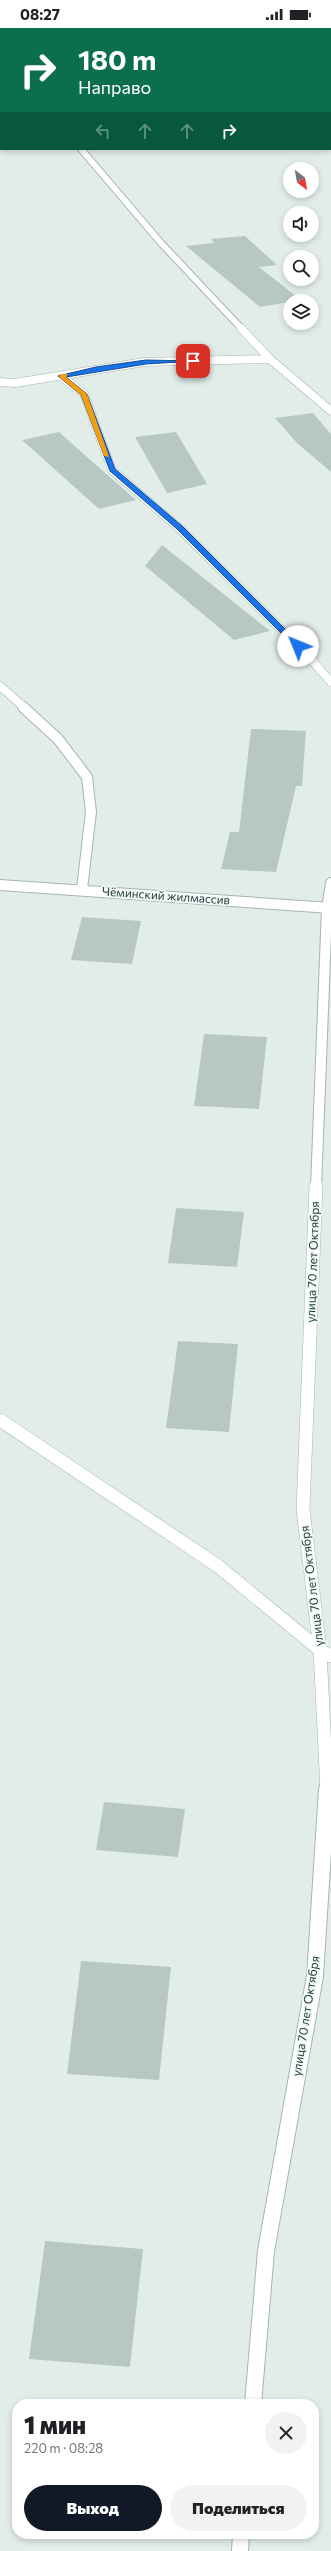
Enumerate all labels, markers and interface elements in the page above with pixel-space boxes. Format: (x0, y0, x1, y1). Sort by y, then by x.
text: 08:27 (20, 5, 60, 23)
text: 180 m (78, 42, 156, 76)
icon: right (12, 44, 64, 96)
text: Направо (78, 76, 151, 98)
icon: left (92, 120, 114, 142)
icon: ahead (134, 120, 156, 142)
icon: ahead (176, 120, 198, 142)
icon: right (218, 120, 240, 142)
north arrow (283, 162, 319, 198)
map controls (283, 162, 319, 330)
button: sound (283, 206, 319, 242)
button: search (283, 250, 319, 286)
button: layers (283, 294, 319, 330)
pin (176, 344, 210, 378)
icon: arrive (182, 350, 204, 372)
position arrow (277, 625, 319, 667)
street label: Чёминский жилмассив (102, 884, 231, 906)
street label: улица 70 лет Октября (303, 1201, 321, 1323)
street label: улица 70 лет Октября (297, 1525, 325, 1647)
street label: улица 70 лет Октября (289, 1955, 321, 2077)
text: 1 мин (24, 2410, 86, 2439)
button: close (265, 2412, 307, 2454)
text: 220 m · 08:28 (24, 2440, 103, 2456)
button: Выход (24, 2485, 162, 2531)
button: Поделиться (170, 2485, 307, 2531)

